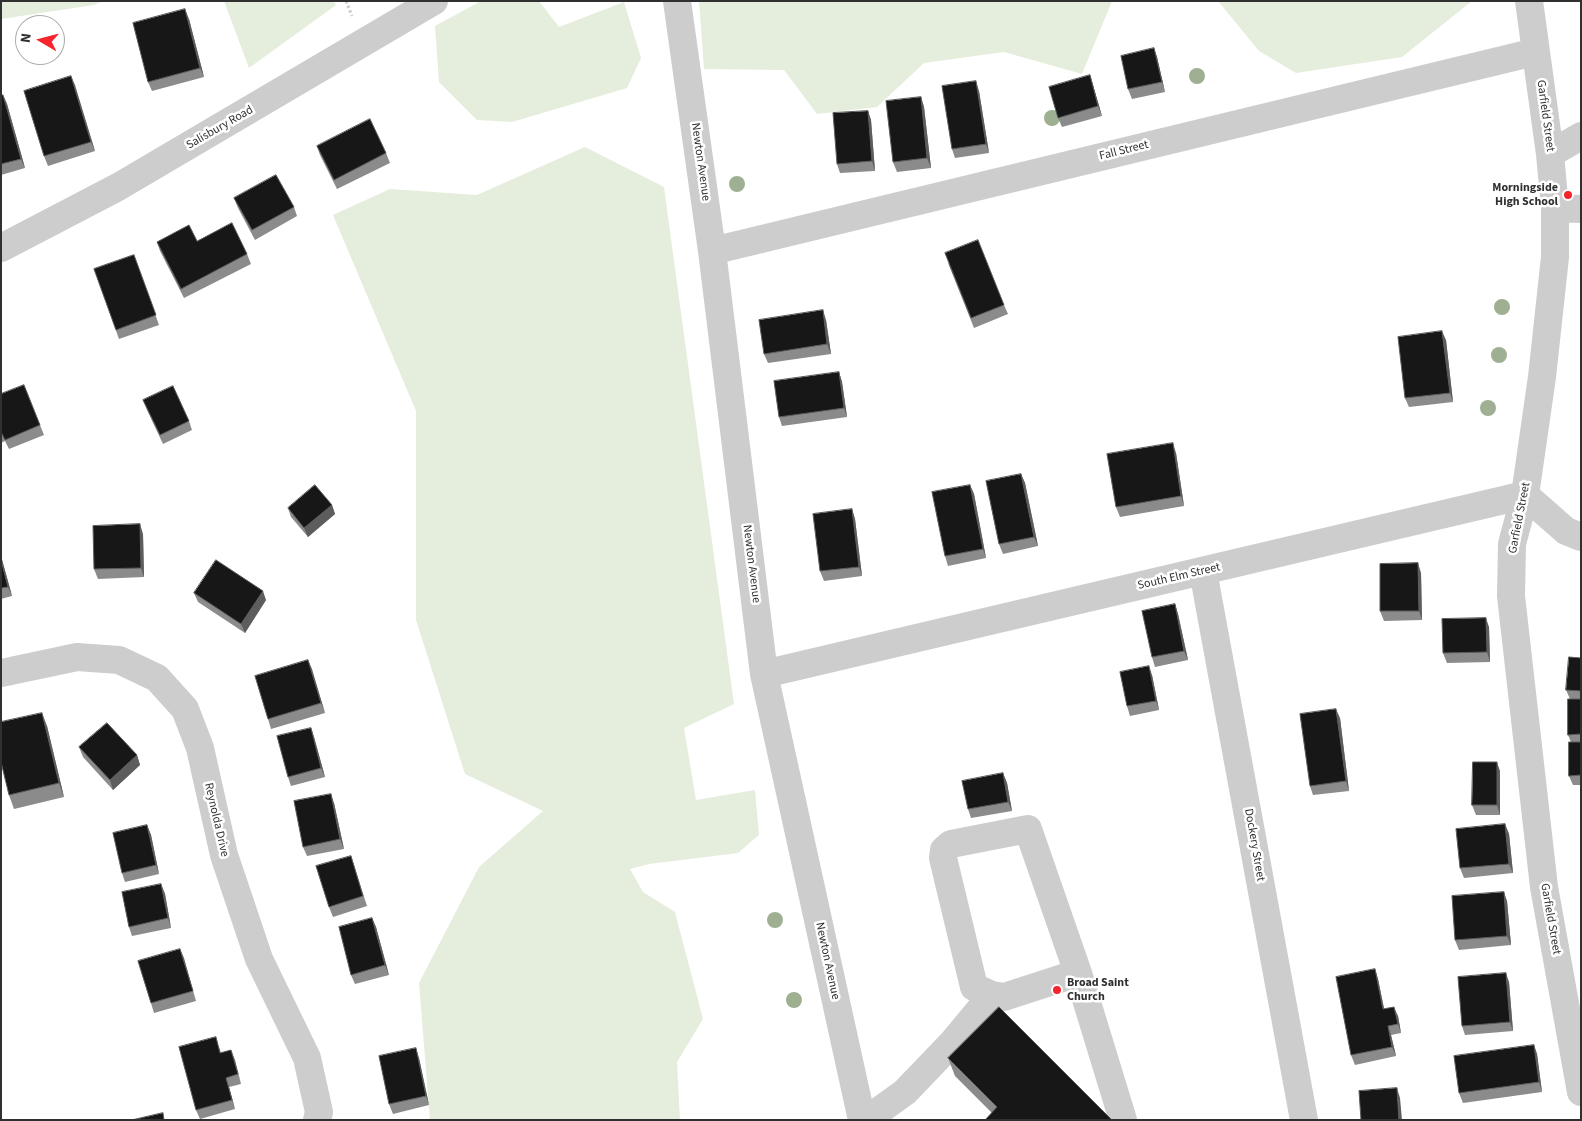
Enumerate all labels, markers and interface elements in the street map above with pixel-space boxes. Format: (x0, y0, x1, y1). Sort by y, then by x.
north arrow (15, 15, 65, 65)
text: N (16, 32, 37, 44)
street label: Garfield Street (1533, 79, 1557, 153)
street label: Salisbury Road (184, 103, 256, 153)
street label: Newton Avenue (687, 122, 713, 202)
street label: Fall Street (1098, 138, 1150, 164)
place label: Morningside High School (1492, 181, 1558, 209)
marker: Morningside High School (1562, 189, 1574, 201)
street label: Garfield Street (1506, 481, 1534, 555)
street label: Newton Avenue (739, 524, 763, 604)
street label: South Elm Street (1136, 561, 1222, 593)
street label: Reynolda Drive (200, 782, 232, 858)
street label: Dockery Street (1241, 808, 1267, 882)
street label: Garfield Street (1537, 882, 1563, 956)
street label: Newton Avenue (812, 921, 842, 1001)
place label: Broad Saint Church (1067, 976, 1129, 1004)
marker: Broad Saint Church (1051, 984, 1063, 996)

